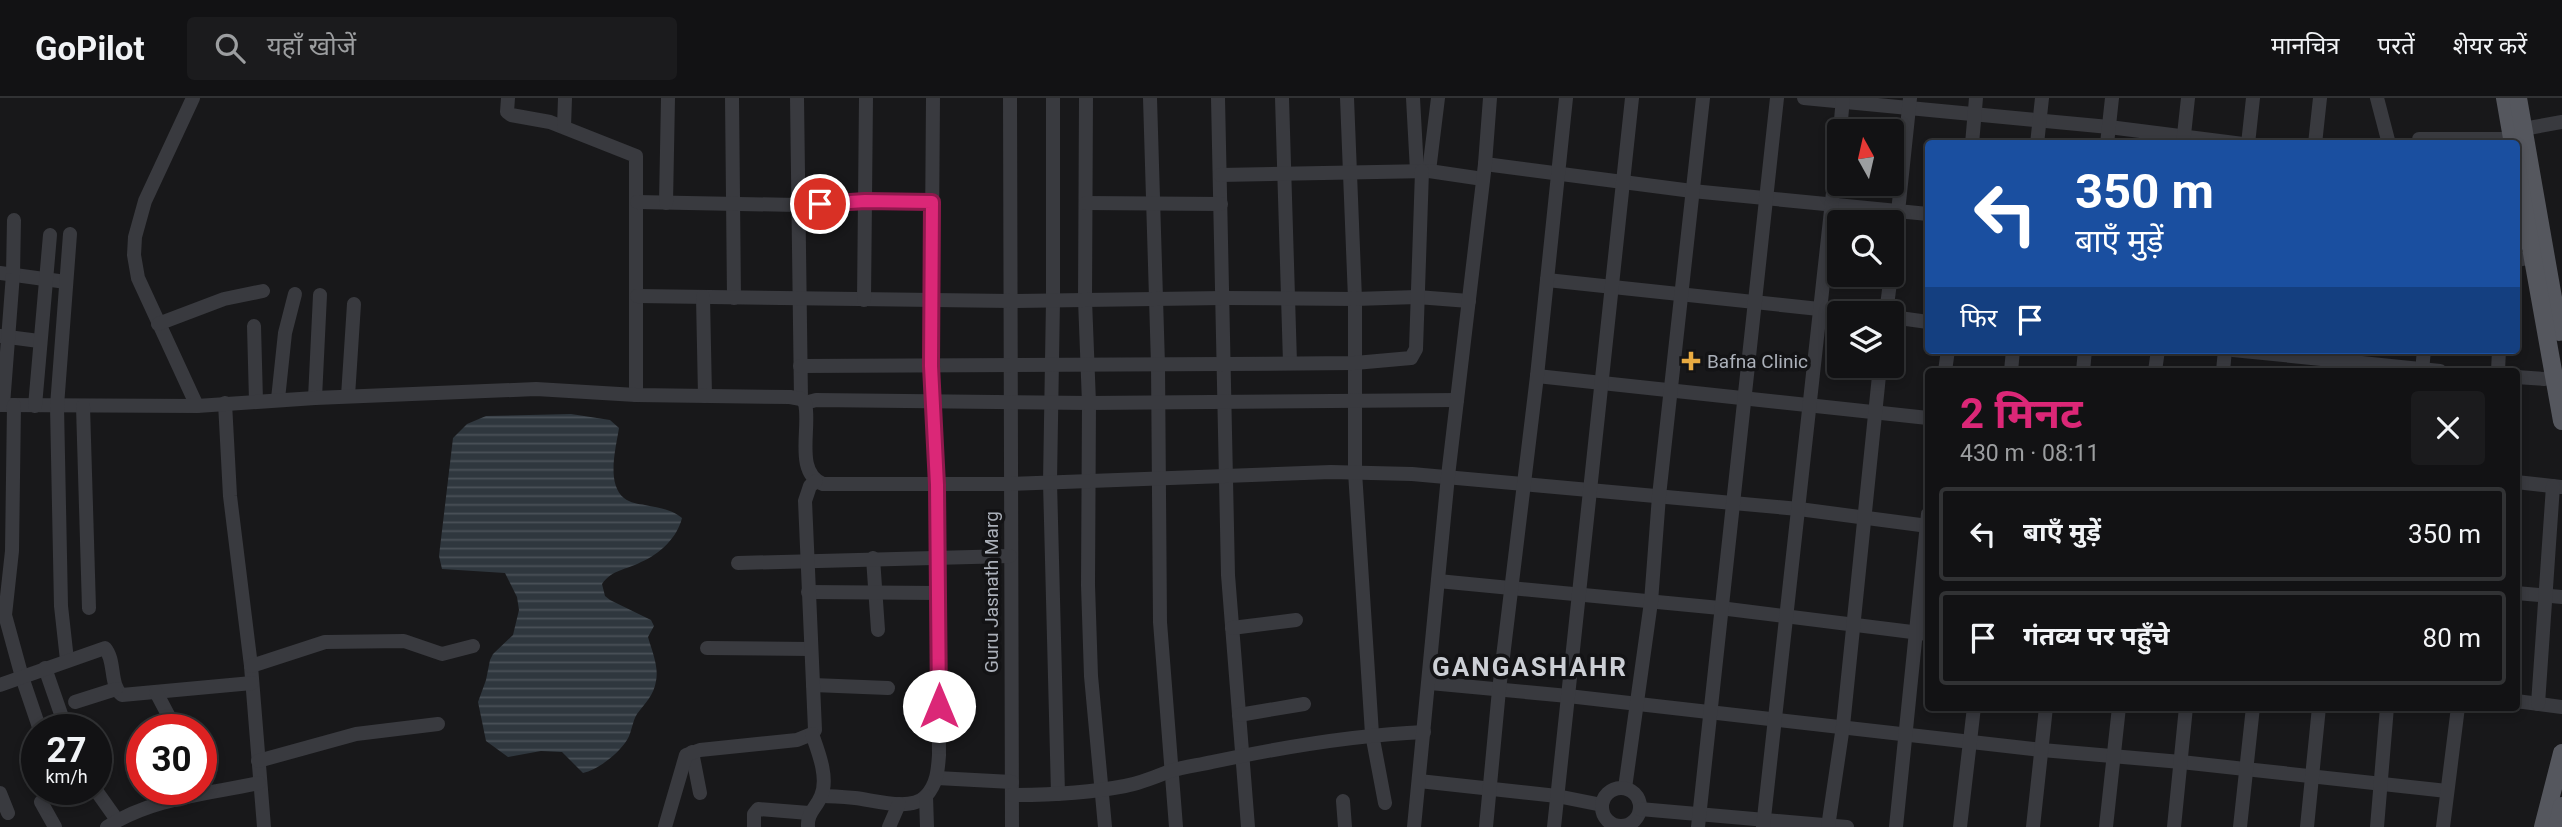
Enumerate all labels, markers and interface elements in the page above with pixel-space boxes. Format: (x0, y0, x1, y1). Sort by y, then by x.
search box (187, 17, 677, 80)
text: GoPilot (35, 29, 145, 68)
icon: search (211, 29, 249, 67)
text: यहाँ खोजें (267, 31, 356, 61)
text: मानचित्र (2271, 32, 2340, 60)
text: परतें (2378, 32, 2415, 60)
text: शेयर करें (2453, 32, 2527, 60)
north arrow (1827, 119, 1904, 196)
map controls (1827, 119, 1904, 378)
text: 350 m (2075, 163, 2214, 220)
icon: left (1960, 168, 2051, 259)
pin (790, 174, 850, 234)
icon: arrive (801, 185, 839, 223)
button: search (1827, 210, 1904, 287)
text: बाएँ मुड़ें (2075, 222, 2163, 260)
button: layers (1827, 301, 1904, 378)
icon: arrive (2011, 301, 2049, 339)
text: फिर (1960, 303, 1997, 333)
place label: Bafna Clinic (1707, 350, 1808, 373)
marker: Bafna Clinic (1681, 351, 1701, 371)
text: 2 मिनट (1960, 389, 2083, 438)
button: close (2411, 391, 2485, 465)
text: 430 m · 08:11 (1960, 440, 2099, 467)
street label: Guru Jasnath Marg (980, 511, 1003, 673)
icon: left (1964, 515, 2002, 553)
text: बाएँ मुड़ें (2023, 517, 2101, 547)
text: 350 m (2408, 519, 2481, 549)
icon: arrive (1964, 619, 2002, 657)
text: गंतव्य पर पहुँचे (2023, 621, 2170, 651)
text: 80 m (2423, 623, 2481, 653)
district label: GANGASHAHR (1432, 652, 1628, 682)
position arrow (902, 669, 976, 743)
speed limit sign: 30 (126, 714, 217, 805)
text: 27 (46, 730, 87, 771)
text: km/h (45, 766, 88, 787)

